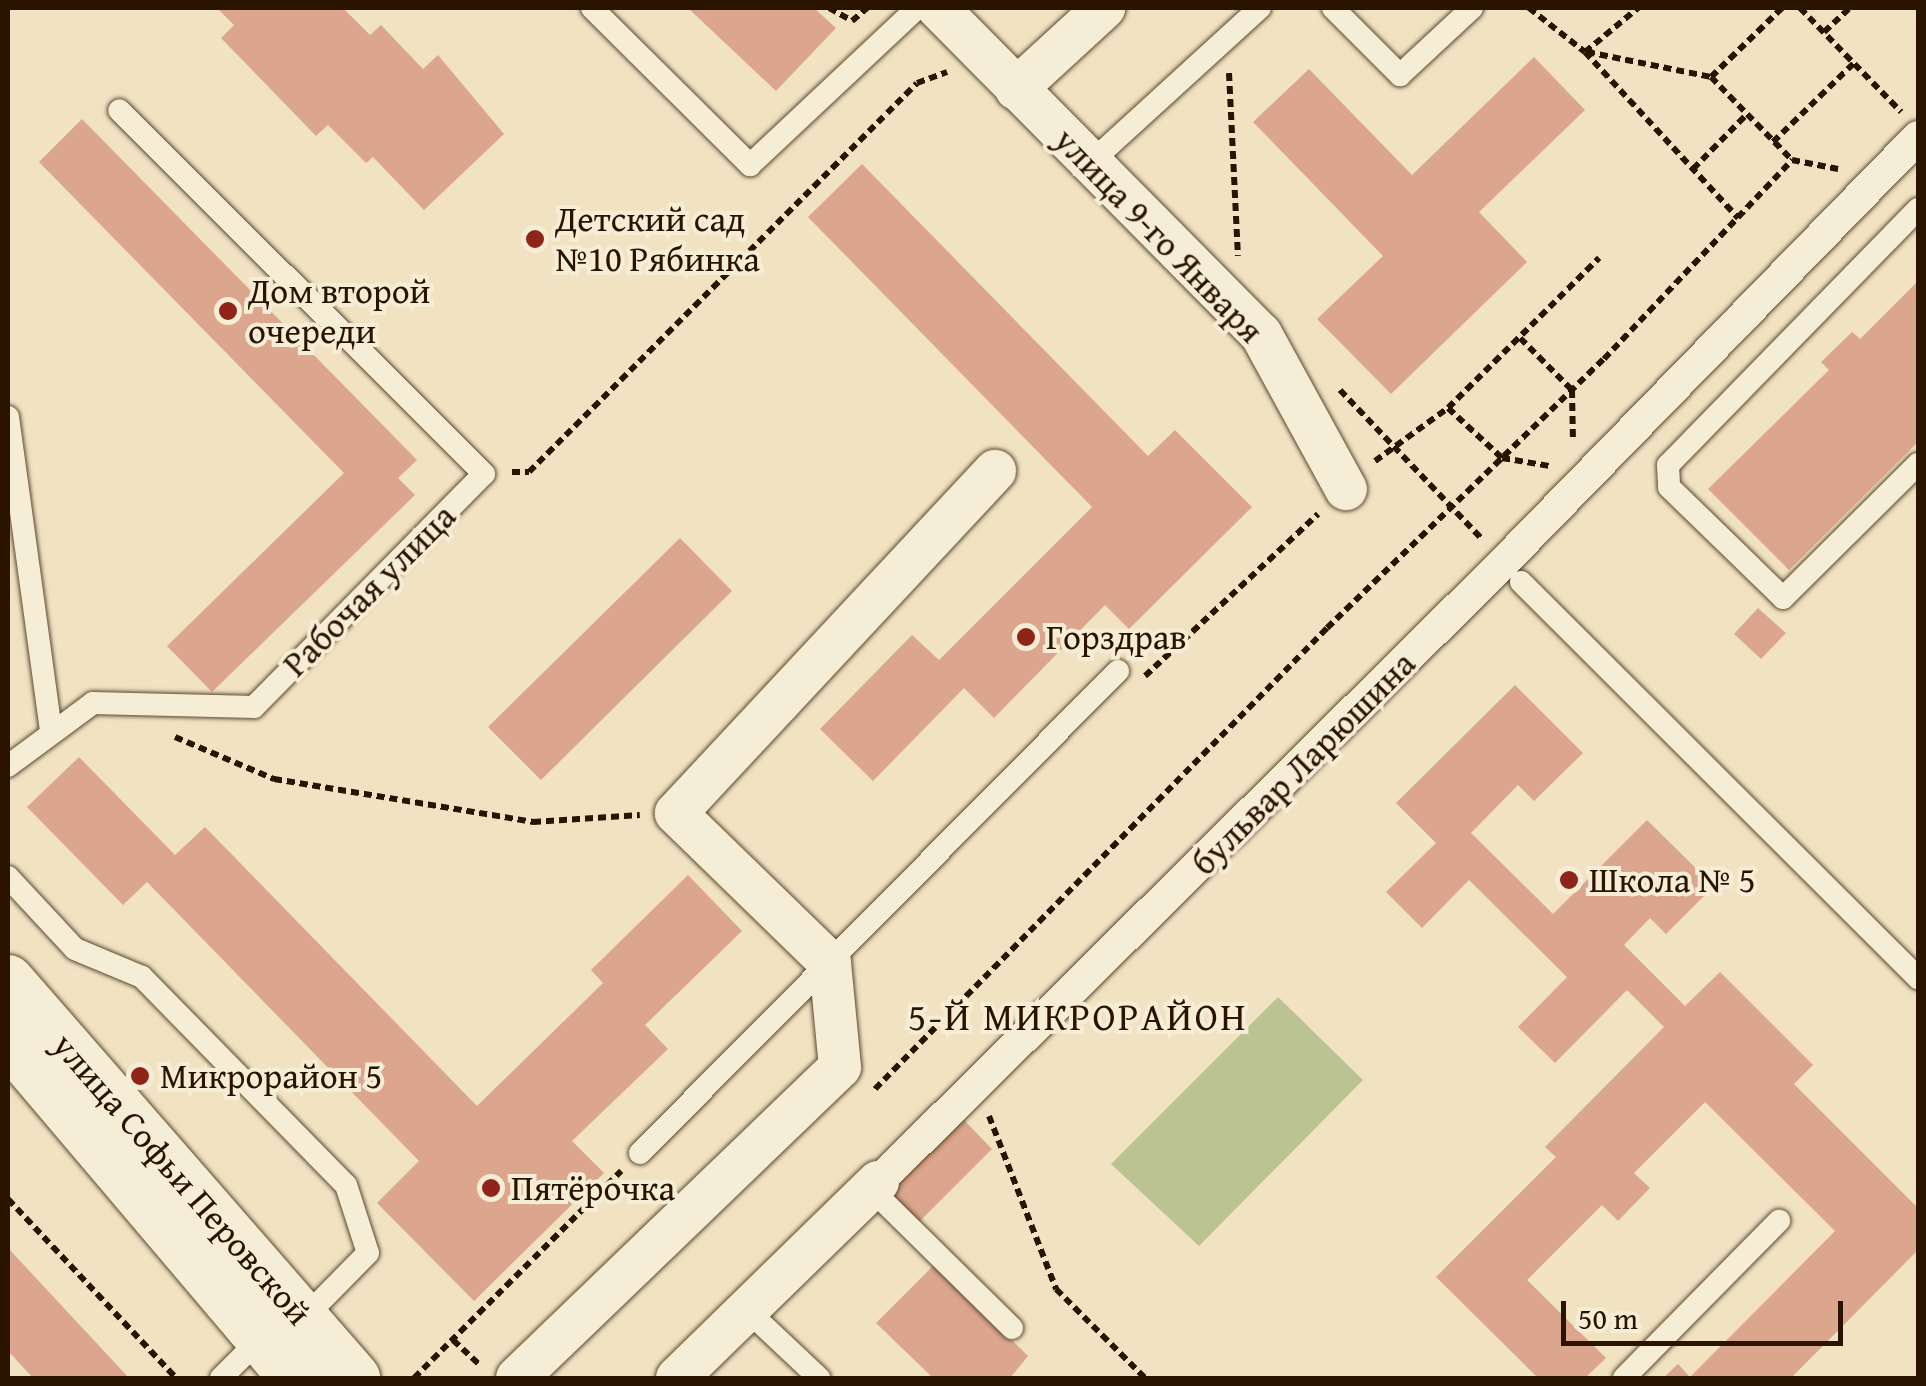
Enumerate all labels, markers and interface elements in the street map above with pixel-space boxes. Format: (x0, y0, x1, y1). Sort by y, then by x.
street label: улица 9-го Января (1046, 119, 1272, 351)
place label: Детский сад №10 Рябинка (555, 198, 760, 280)
marker: Детский сад №10 Рябинка (524, 228, 546, 250)
place label: Дом второй очереди (248, 270, 430, 352)
marker: Дом второй очереди (217, 300, 239, 322)
street label: Рабочая улица (274, 495, 464, 685)
place label: Горздрав (1046, 616, 1187, 658)
marker: Горздрав (1015, 626, 1037, 648)
street label: бульвар Ларюшина (1182, 642, 1424, 884)
place label: Школа № 5 (1589, 859, 1756, 901)
marker: Школа № 5 (1558, 869, 1580, 891)
district label: 5-Й МИКРОРАЙОН (908, 994, 1248, 1040)
street label: улица Софьи Перовской (44, 1025, 320, 1333)
place label: Микрорайон 5 (160, 1055, 382, 1097)
marker: Микрорайон 5 (129, 1065, 151, 1087)
place label: Пятёрочка (511, 1167, 675, 1209)
marker: Пятёрочка (480, 1177, 502, 1199)
scale bar (1566, 1281, 1848, 1343)
text: 50 m (1578, 1296, 1638, 1340)

